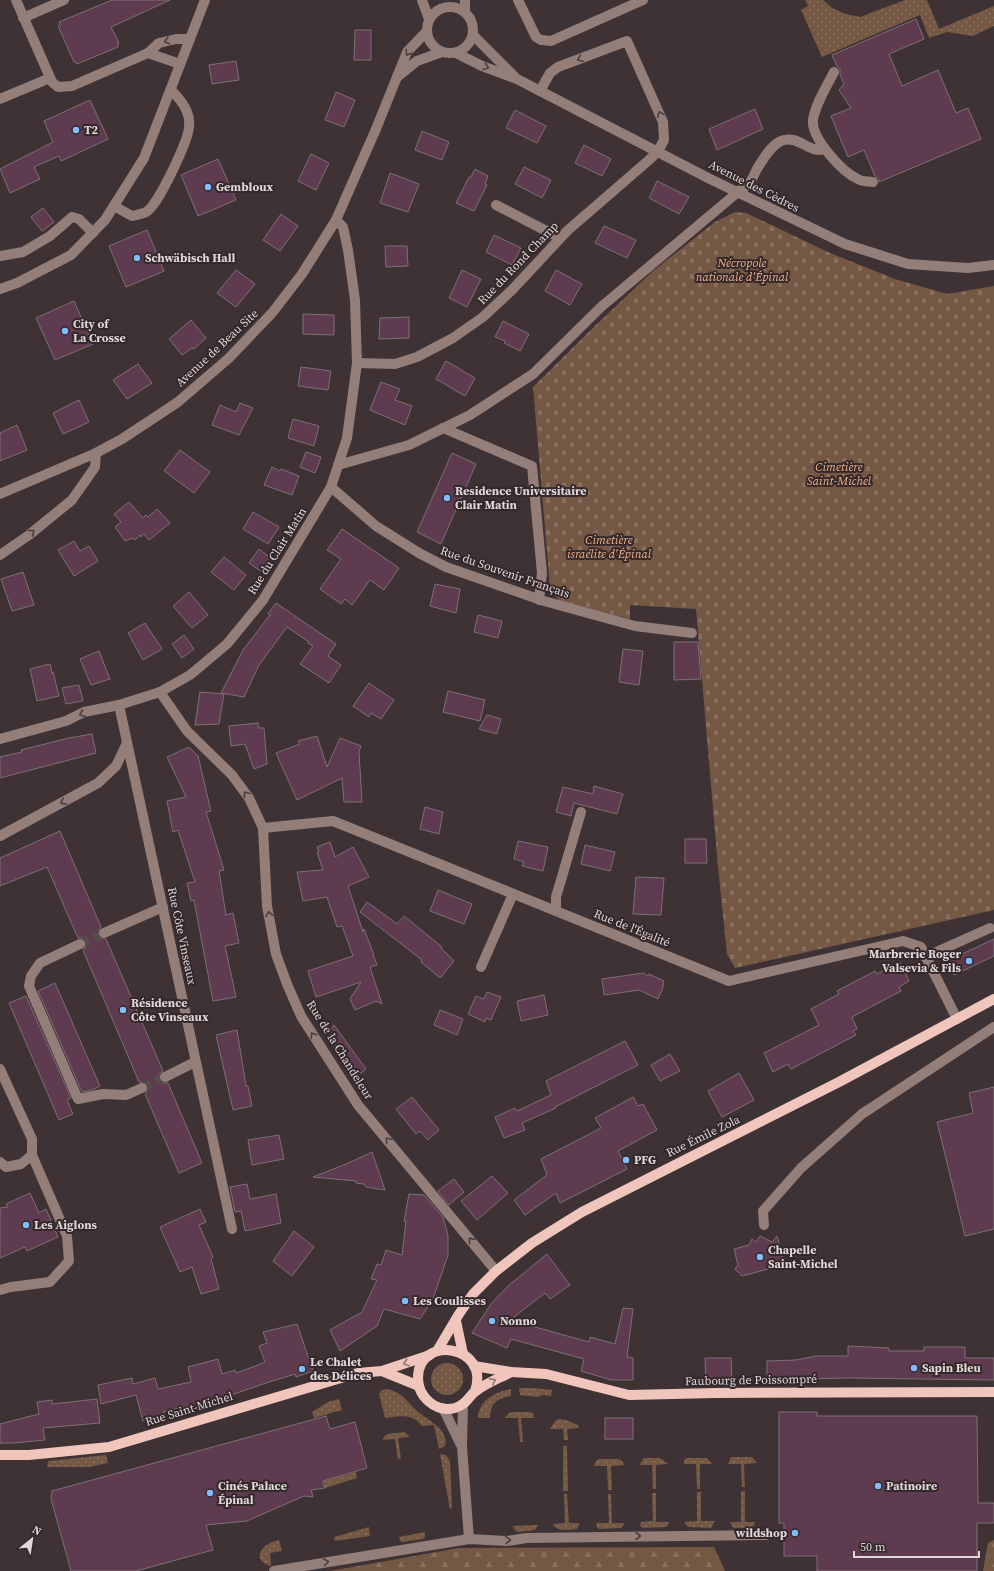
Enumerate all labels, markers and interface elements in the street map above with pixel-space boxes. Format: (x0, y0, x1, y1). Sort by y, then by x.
one-way arrow (164, 37, 170, 45)
one-way arrow (405, 49, 413, 56)
one-way arrow (577, 54, 584, 62)
one-way arrow (482, 63, 489, 71)
one-way arrow (656, 111, 664, 118)
place label: T2 (84, 122, 99, 138)
marker: T2 (71, 125, 81, 135)
street label: Avenue des Cèdres (706, 156, 802, 216)
place label: Gembloux (216, 179, 273, 195)
marker: Gembloux (203, 182, 213, 192)
street label: Rue du Rond Champ (474, 218, 562, 308)
place label: Schwäbisch Hall (145, 250, 236, 266)
marker: Schwäbisch Hall (132, 253, 142, 263)
park label: Nécropole nationale d'Épinal (696, 255, 789, 285)
street label: Avenue de Beau Site (172, 306, 262, 390)
place label: City of La Crosse (73, 316, 126, 346)
marker: City of La Crosse (60, 326, 70, 336)
park label: Cimetière Saint-Michel (807, 459, 872, 489)
place label: Residence Universitaire Clair Matin (455, 483, 587, 513)
marker: Residence Universitaire Clair Matin (442, 493, 452, 503)
street label: Rue du Clair Matin (244, 504, 310, 598)
one-way arrow (27, 530, 34, 537)
park label: Cimetière israélite d'Épinal (567, 532, 652, 562)
street label: Rue du Souvenir Français (438, 542, 572, 602)
one-way arrow (78, 709, 86, 717)
one-way arrow (244, 791, 251, 798)
one-way arrow (60, 797, 68, 804)
street label: Rue Côte Vinseaux (164, 886, 200, 987)
street label: Rue de l'Égalité (591, 905, 673, 951)
one-way arrow (265, 911, 273, 917)
place label: Marbrerie Roger Valsevia & Fils (869, 946, 962, 976)
marker: Marbrerie Roger Valsevia & Fils (964, 956, 974, 966)
place label: Résidence Côte Vinseaux (131, 995, 209, 1025)
street label: Rue de la Chandeleur (303, 997, 377, 1103)
marker: Résidence Côte Vinseaux (118, 1005, 128, 1015)
one-way arrow (310, 1032, 317, 1039)
street label: Rue Émile Zola (663, 1111, 743, 1161)
one-way arrow (386, 1138, 393, 1145)
place label: PFG (634, 1152, 656, 1168)
marker: PFG (621, 1155, 631, 1165)
place label: Les Aiglons (34, 1217, 98, 1233)
marker: Les Aiglons (21, 1220, 31, 1230)
one-way arrow (469, 1238, 476, 1245)
place label: Chapelle Saint-Michel (768, 1242, 838, 1272)
marker: Chapelle Saint-Michel (755, 1252, 765, 1262)
place label: Les Coulisses (413, 1293, 487, 1309)
marker: Les Coulisses (400, 1296, 410, 1306)
place label: Nonno (500, 1313, 537, 1329)
marker: Nonno (487, 1316, 497, 1326)
place label: Le Chalet des Délices (310, 1354, 372, 1384)
one-way arrow (402, 1358, 409, 1367)
place label: Sapin Bleu (922, 1360, 982, 1376)
marker: Sapin Bleu (909, 1363, 919, 1373)
marker: Le Chalet des Délices (297, 1364, 307, 1374)
street label: Faubourg de Poissompré (685, 1371, 817, 1389)
one-way arrow (489, 1379, 496, 1386)
street label: Rue Saint-Michel (143, 1388, 235, 1430)
place label: Cinés Palace Épinal (218, 1478, 287, 1508)
place label: Patinoire (886, 1478, 937, 1494)
marker: Patinoire (873, 1481, 883, 1491)
marker: Cinés Palace Épinal (205, 1488, 215, 1498)
north arrow (12, 1519, 52, 1559)
text: N (30, 1522, 44, 1539)
place label: wildshop (735, 1525, 787, 1541)
marker: wildshop (790, 1528, 800, 1538)
one-way arrow (635, 1532, 641, 1540)
scale bar (854, 1533, 979, 1559)
one-way arrow (505, 1536, 511, 1544)
text: 50 m (860, 1539, 886, 1555)
one-way arrow (323, 1558, 330, 1567)

